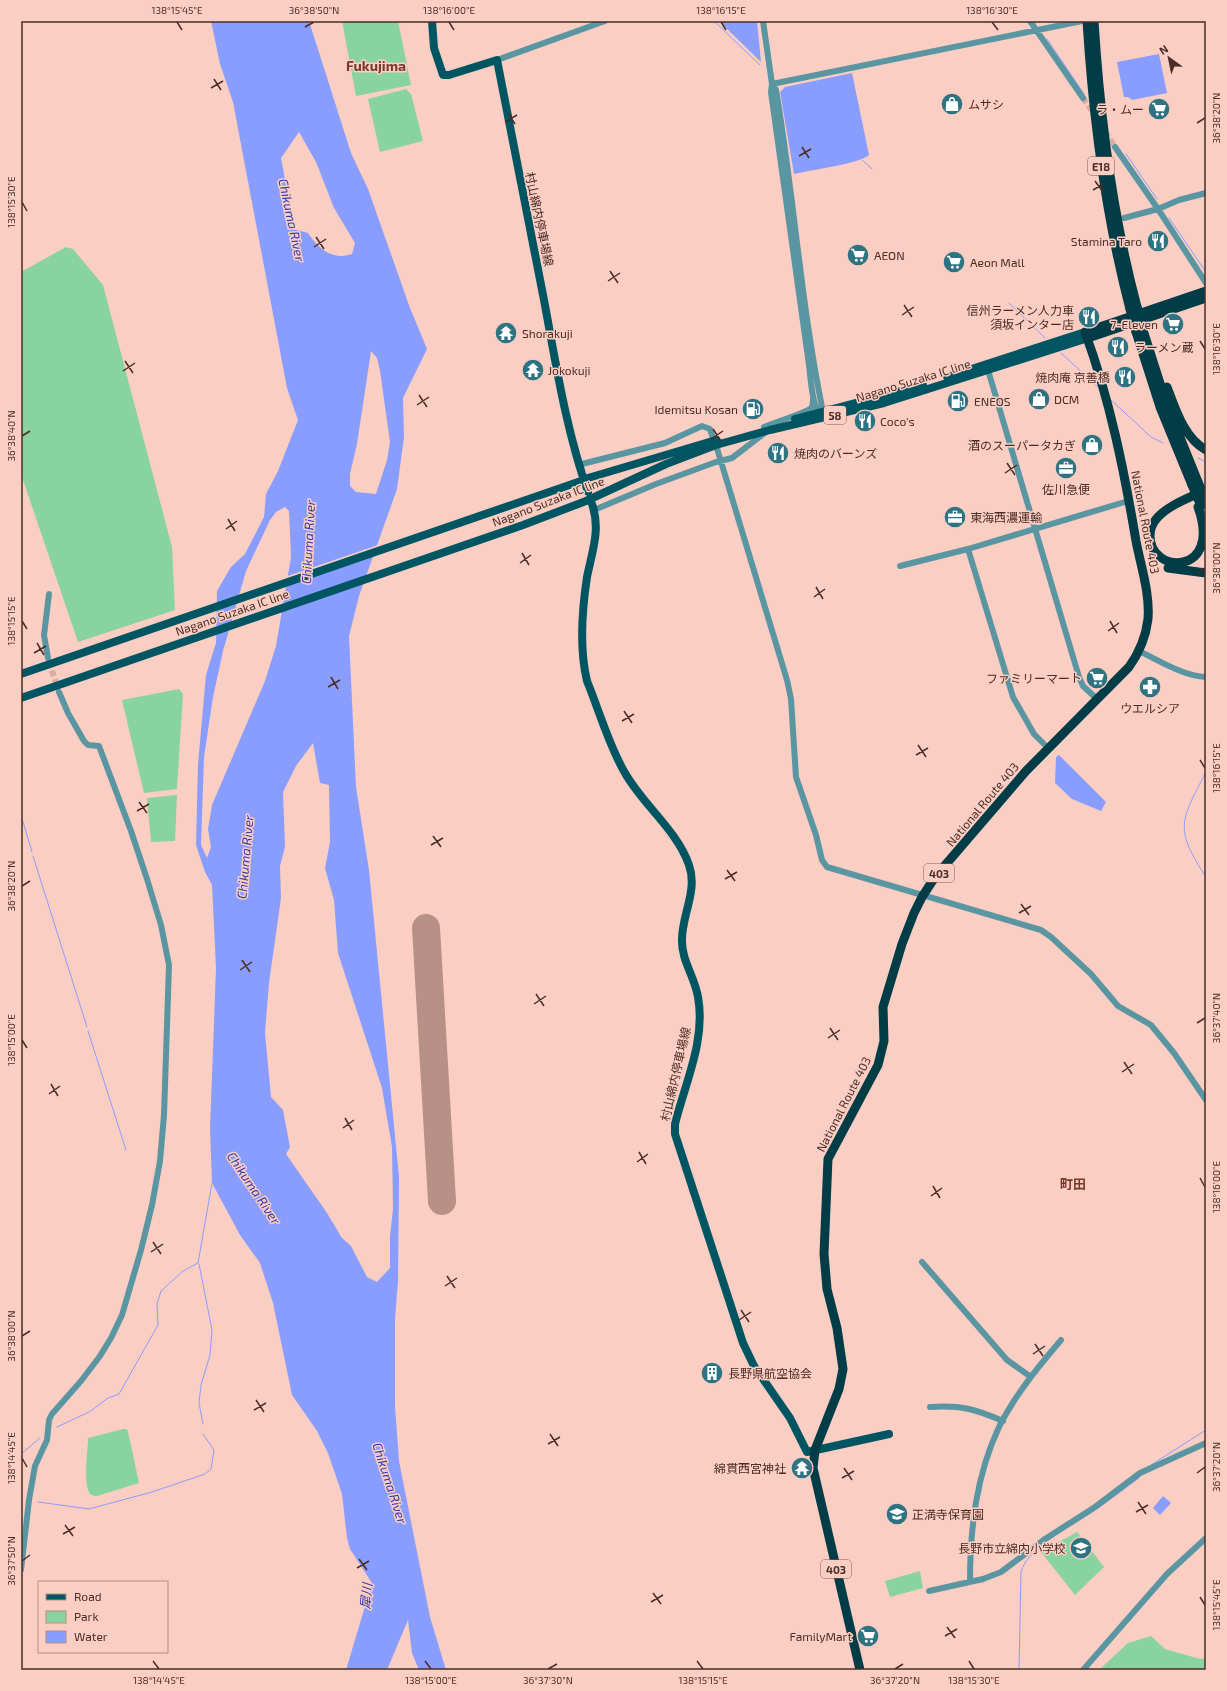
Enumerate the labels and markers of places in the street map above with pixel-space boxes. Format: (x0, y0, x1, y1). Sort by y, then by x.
shop icon: ムサシ (939, 91, 965, 117)
supermarket icon: ラ・ムー (1146, 96, 1172, 122)
place label: ムサシ (968, 97, 1004, 111)
place label: ラ・ムー (1096, 102, 1144, 116)
restaurant icon: Stamina Taro (1145, 228, 1171, 254)
place label: Stamina Taro (1071, 234, 1142, 248)
supermarket icon: AEON (845, 242, 871, 268)
place label: AEON (874, 248, 905, 262)
supermarket icon: Aeon Mall (941, 249, 967, 275)
place label: Aeon Mall (970, 255, 1025, 269)
place label: 信州ラーメン人力車 須坂インター店 (966, 303, 1074, 331)
restaurant icon: 信州ラーメン人力車 須坂インター店 (1076, 304, 1102, 330)
supermarket icon: 7-Eleven (1160, 311, 1186, 337)
place label: 7-Eleven (1110, 317, 1158, 331)
temple icon: Shorakuji (493, 320, 519, 346)
place label: Shorakuji (522, 326, 573, 341)
restaurant icon: ラーメン蔵 (1105, 334, 1131, 360)
place label: ラーメン蔵 (1134, 340, 1194, 354)
temple icon: Jokokuji (520, 357, 546, 383)
place label: Jokokuji (548, 363, 591, 378)
restaurant icon: 焼肉庵 京善橋 (1112, 364, 1138, 390)
place label: 焼肉庵 京善橋 (1035, 370, 1110, 384)
shop icon: DCM (1026, 386, 1052, 412)
fuel station icon: ENEOS (945, 388, 971, 414)
place label: DCM (1054, 392, 1079, 406)
place label: ENEOS (974, 394, 1011, 408)
fuel station icon: Idemitsu Kosan (740, 396, 766, 422)
place label: Idemitsu Kosan (654, 402, 738, 416)
restaurant icon: Coco's (852, 408, 878, 434)
place label: Coco's (880, 414, 915, 428)
shop icon: 酒のスーパータカぎ (1079, 432, 1105, 458)
place label: 酒のスーパータカぎ (968, 438, 1076, 452)
restaurant icon: 焼肉のバーンズ (765, 440, 791, 466)
place label: 焼肉のバーンズ (794, 446, 877, 460)
office icon: 佐川急便 (1053, 455, 1079, 481)
place label: 佐川急便 (1042, 482, 1090, 496)
office icon: 東海西濃運輸 (942, 504, 968, 530)
place label: 東海西濃運輸 (970, 510, 1042, 524)
supermarket icon: ファミリーマート (1084, 665, 1110, 691)
place label: ファミリーマート (986, 671, 1082, 685)
pharmacy icon: ウエルシア (1137, 674, 1163, 700)
place label: ウエルシア (1120, 701, 1180, 715)
building icon: 長野県航空協会 (699, 1360, 725, 1386)
place label: 長野県航空協会 (728, 1366, 812, 1380)
temple icon: 綿貫西宮神社 (789, 1455, 815, 1481)
place label: 綿貫西宮神社 (714, 1461, 786, 1475)
school or university icon: 正満寺保育園 (884, 1501, 910, 1527)
place label: 正満寺保育園 (912, 1507, 984, 1521)
school or university icon: 長野市立綿内小学校 (1068, 1535, 1094, 1561)
place label: 長野市立綿内小学校 (958, 1541, 1066, 1555)
supermarket icon: FamilyMart (855, 1623, 881, 1649)
place label: FamilyMart (790, 1629, 852, 1643)

